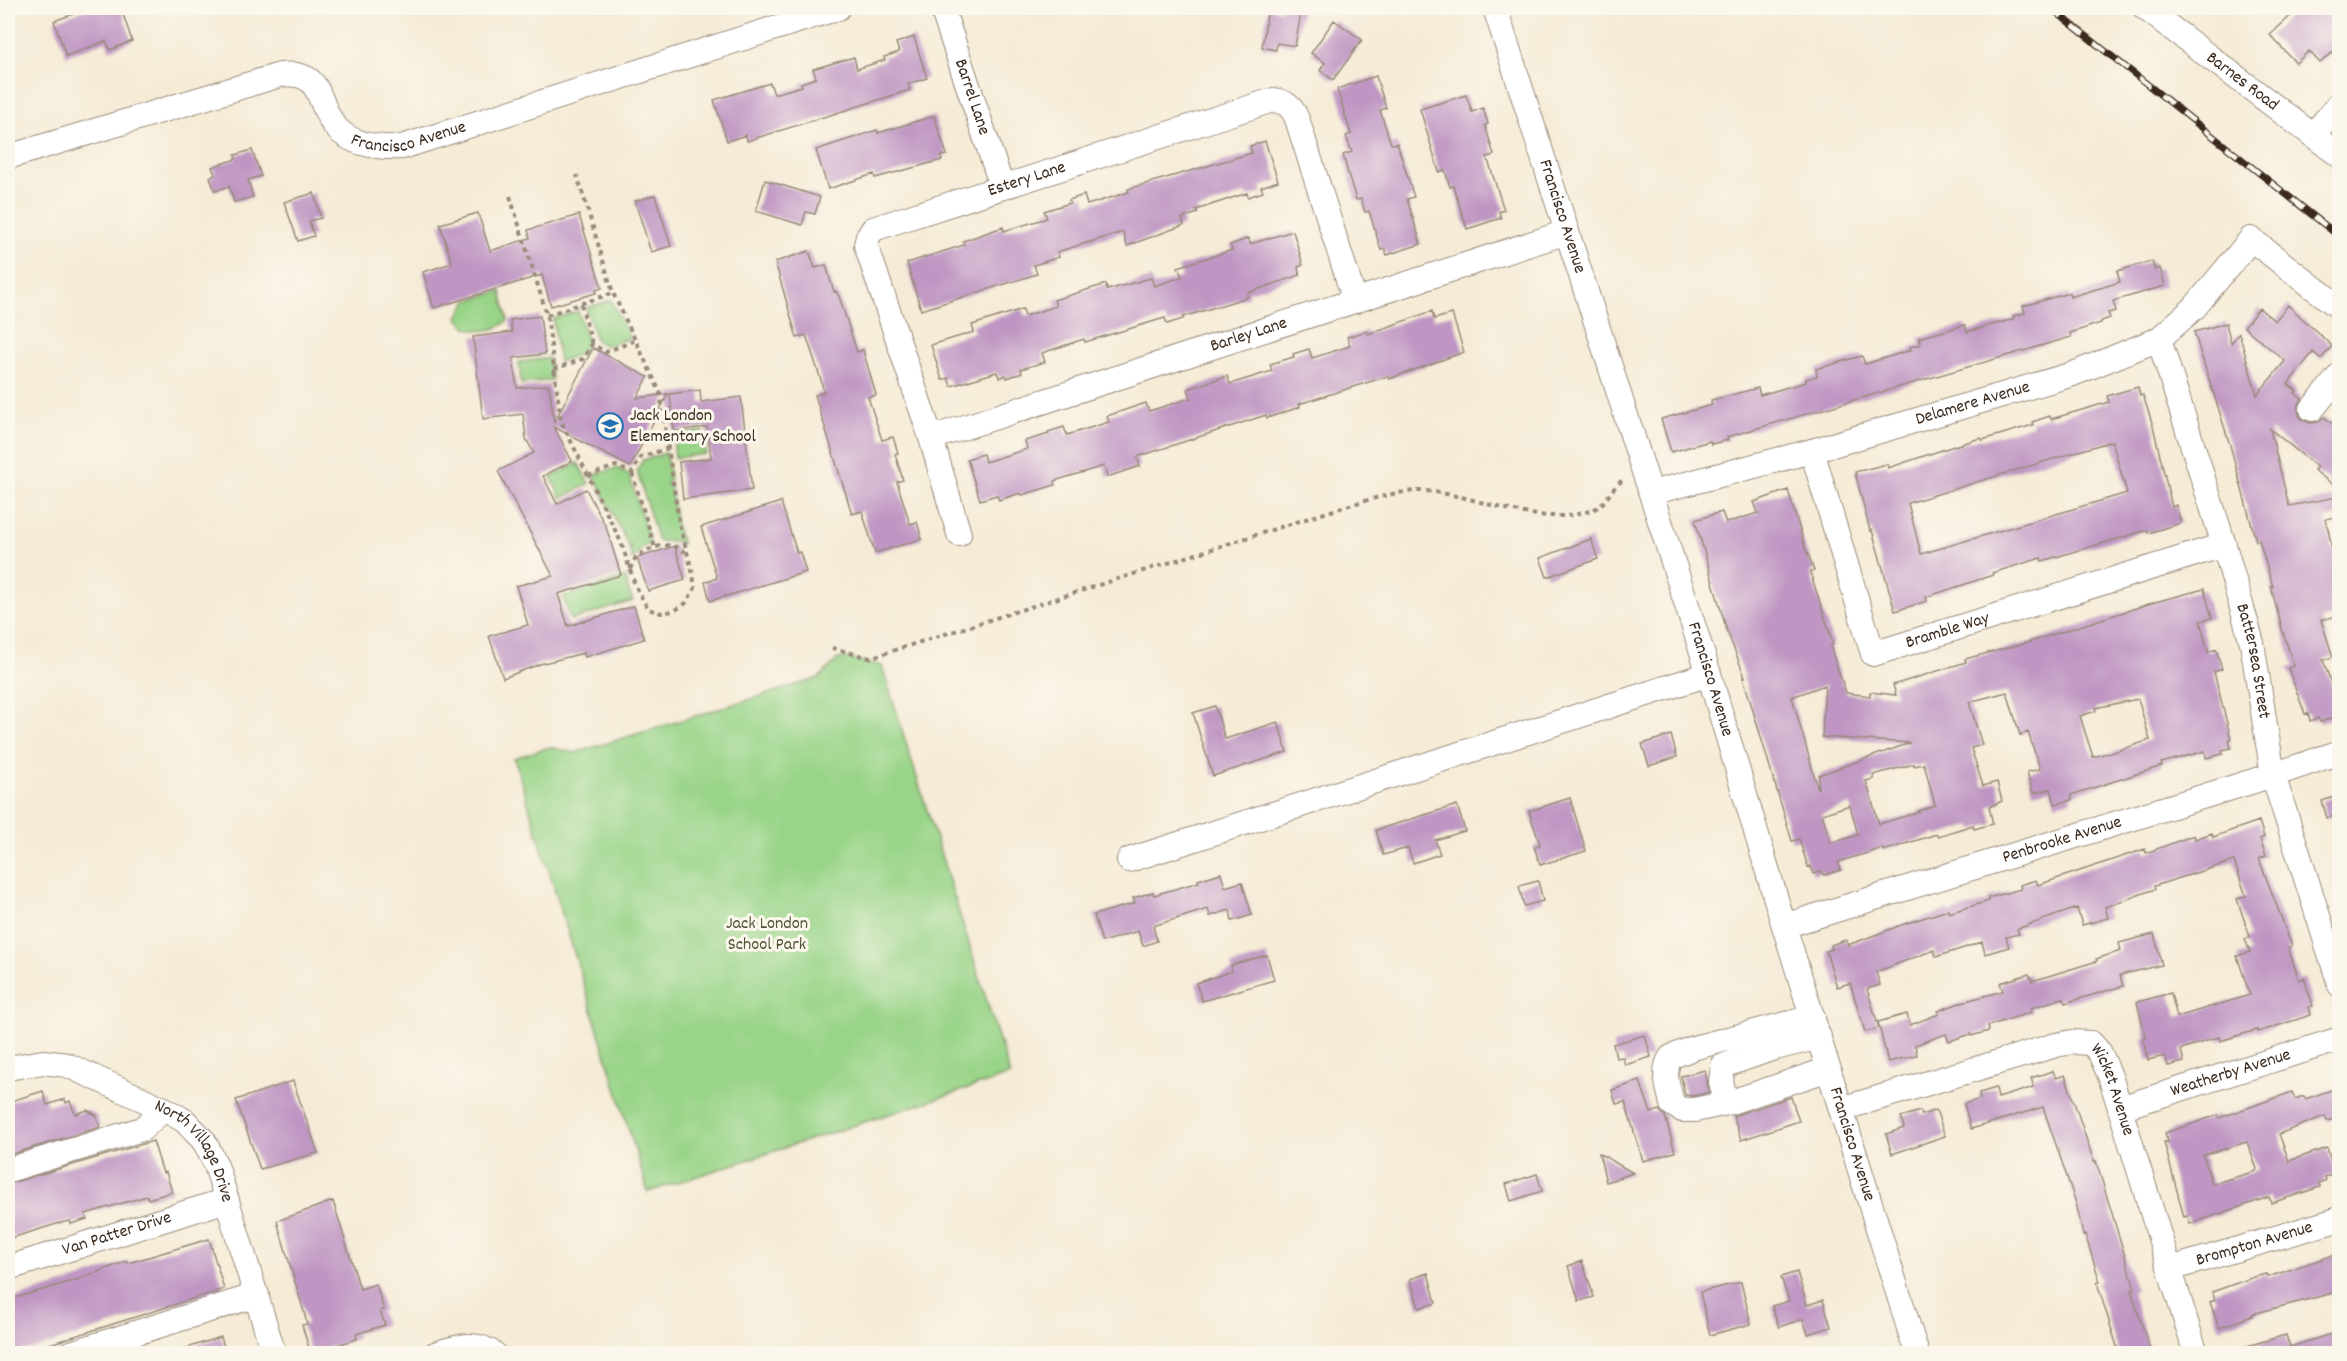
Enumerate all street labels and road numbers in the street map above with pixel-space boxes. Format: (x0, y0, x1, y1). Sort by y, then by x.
street label: Barnes Road (2201, 46, 2284, 118)
street label: Barrel Lane (948, 56, 996, 139)
street label: Francisco Avenue (347, 115, 469, 160)
street label: Estery Lane (985, 155, 1069, 204)
street label: Francisco Avenue (1532, 156, 1592, 277)
street label: Barley Lane (1207, 311, 1290, 359)
street label: Delamere Avenue (1913, 375, 2033, 432)
street label: Battersea Street (2229, 601, 2276, 721)
street label: Bramble Way (1903, 606, 1993, 656)
street label: Francisco Avenue (1681, 619, 1739, 740)
street label: Penbrooke Avenue (1999, 810, 2125, 870)
street label: Wicket Avenue (2085, 1038, 2140, 1139)
street label: Weatherby Avenue (2167, 1043, 2294, 1104)
street label: Francisco Avenue (1822, 1084, 1881, 1205)
street label: North Village Drive (150, 1094, 239, 1205)
street label: Van Patter Drive (59, 1205, 175, 1263)
street label: Brompton Avenue (2193, 1215, 2316, 1273)

